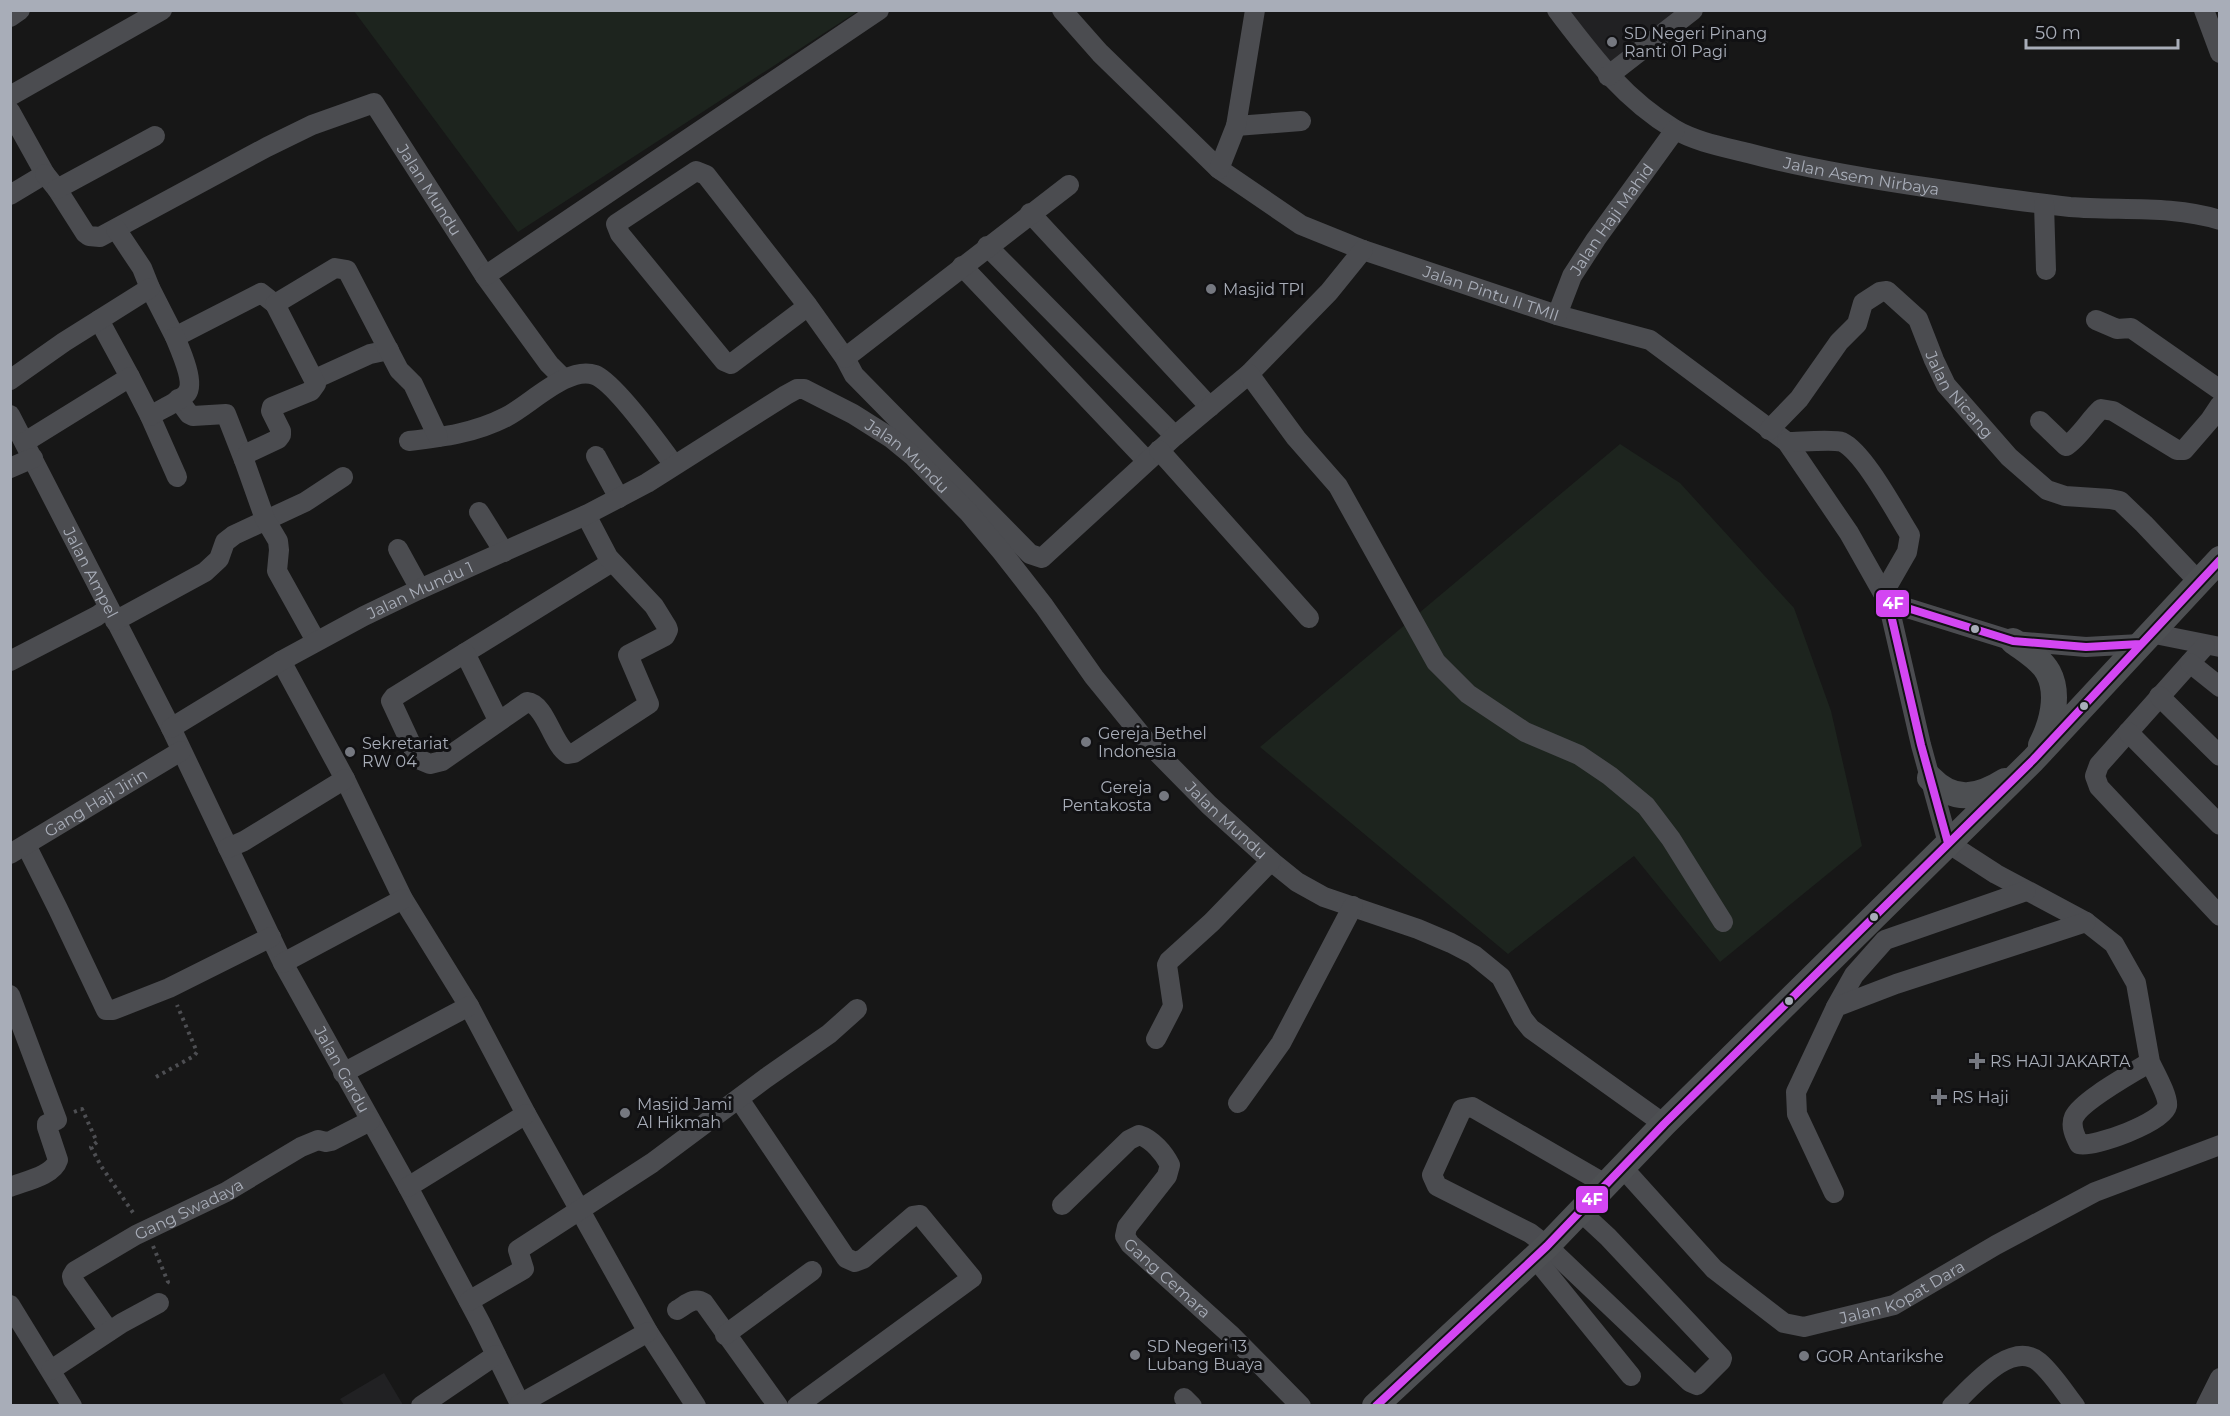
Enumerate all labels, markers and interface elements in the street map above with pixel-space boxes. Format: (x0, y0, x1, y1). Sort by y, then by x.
scale bar (2026, 12, 2178, 50)
text: 50 m (2035, 22, 2081, 44)
place label: SD Negeri Pinang Ranti 01 Pagi (1624, 24, 1767, 61)
marker: SD Negeri Pinang Ranti 01 Pagi (1605, 35, 1619, 49)
street label: Jalan Mundu (392, 140, 465, 239)
street label: Jalan Asem Nirbaya (1781, 153, 1941, 199)
street label: Jalan Haji Mahid (1566, 160, 1658, 280)
street label: Jalan Pintu II TMII (1420, 262, 1562, 325)
place label: Masjid TPI (1223, 280, 1305, 299)
marker: Masjid TPI (1204, 282, 1218, 296)
street label: Jalan Nicang (1921, 347, 1997, 442)
street label: Jalan Mundu (861, 415, 953, 497)
street label: Jalan Ampel (59, 523, 122, 621)
street label: Jalan Mundu 1 (363, 558, 476, 624)
line badge: 4F (1875, 589, 1910, 618)
text: 4F (1882, 594, 1904, 613)
unlabelled marker (1969, 623, 1981, 635)
unlabelled marker (2078, 700, 2090, 712)
place label: Gereja Bethel Indonesia (1098, 724, 1207, 761)
place label: Sekretariat RW 04 (362, 734, 449, 771)
marker: Gereja Bethel Indonesia (1079, 735, 1093, 749)
marker: Sekretariat RW 04 (343, 745, 357, 759)
street label: Gang Haji Jirin (41, 765, 151, 841)
street label: Jalan Mundu (1181, 777, 1271, 863)
place label: Gereja Pentakosta (1062, 778, 1152, 815)
marker: Gereja Pentakosta (1157, 789, 1171, 803)
unlabelled marker (1868, 911, 1880, 923)
unlabelled marker (1783, 995, 1795, 1007)
street label: Jalan Gardu (310, 1022, 374, 1116)
marker: RS HAJI JAKARTA (1968, 1052, 1986, 1070)
place label: RS HAJI JAKARTA (1990, 1052, 2131, 1071)
marker: RS Haji (1930, 1088, 1948, 1106)
place label: RS Haji (1952, 1088, 2009, 1107)
place label: Masjid Jami Al Hikmah (637, 1095, 732, 1132)
marker: Masjid Jami Al Hikmah (618, 1106, 632, 1120)
street label: Gang Swadaya (132, 1175, 247, 1244)
line badge: 4F (1575, 1185, 1609, 1214)
text: 4F (1581, 1190, 1603, 1209)
street label: Gang Cemara (1120, 1234, 1214, 1322)
street label: Jalan Kopat Dara (1837, 1257, 1968, 1328)
place label: SD Negeri 13 Lubang Buaya (1147, 1337, 1263, 1374)
place label: GOR Antarikshe (1816, 1347, 1944, 1366)
marker: SD Negeri 13 Lubang Buaya (1128, 1348, 1142, 1362)
marker: GOR Antarikshe (1797, 1349, 1811, 1363)

